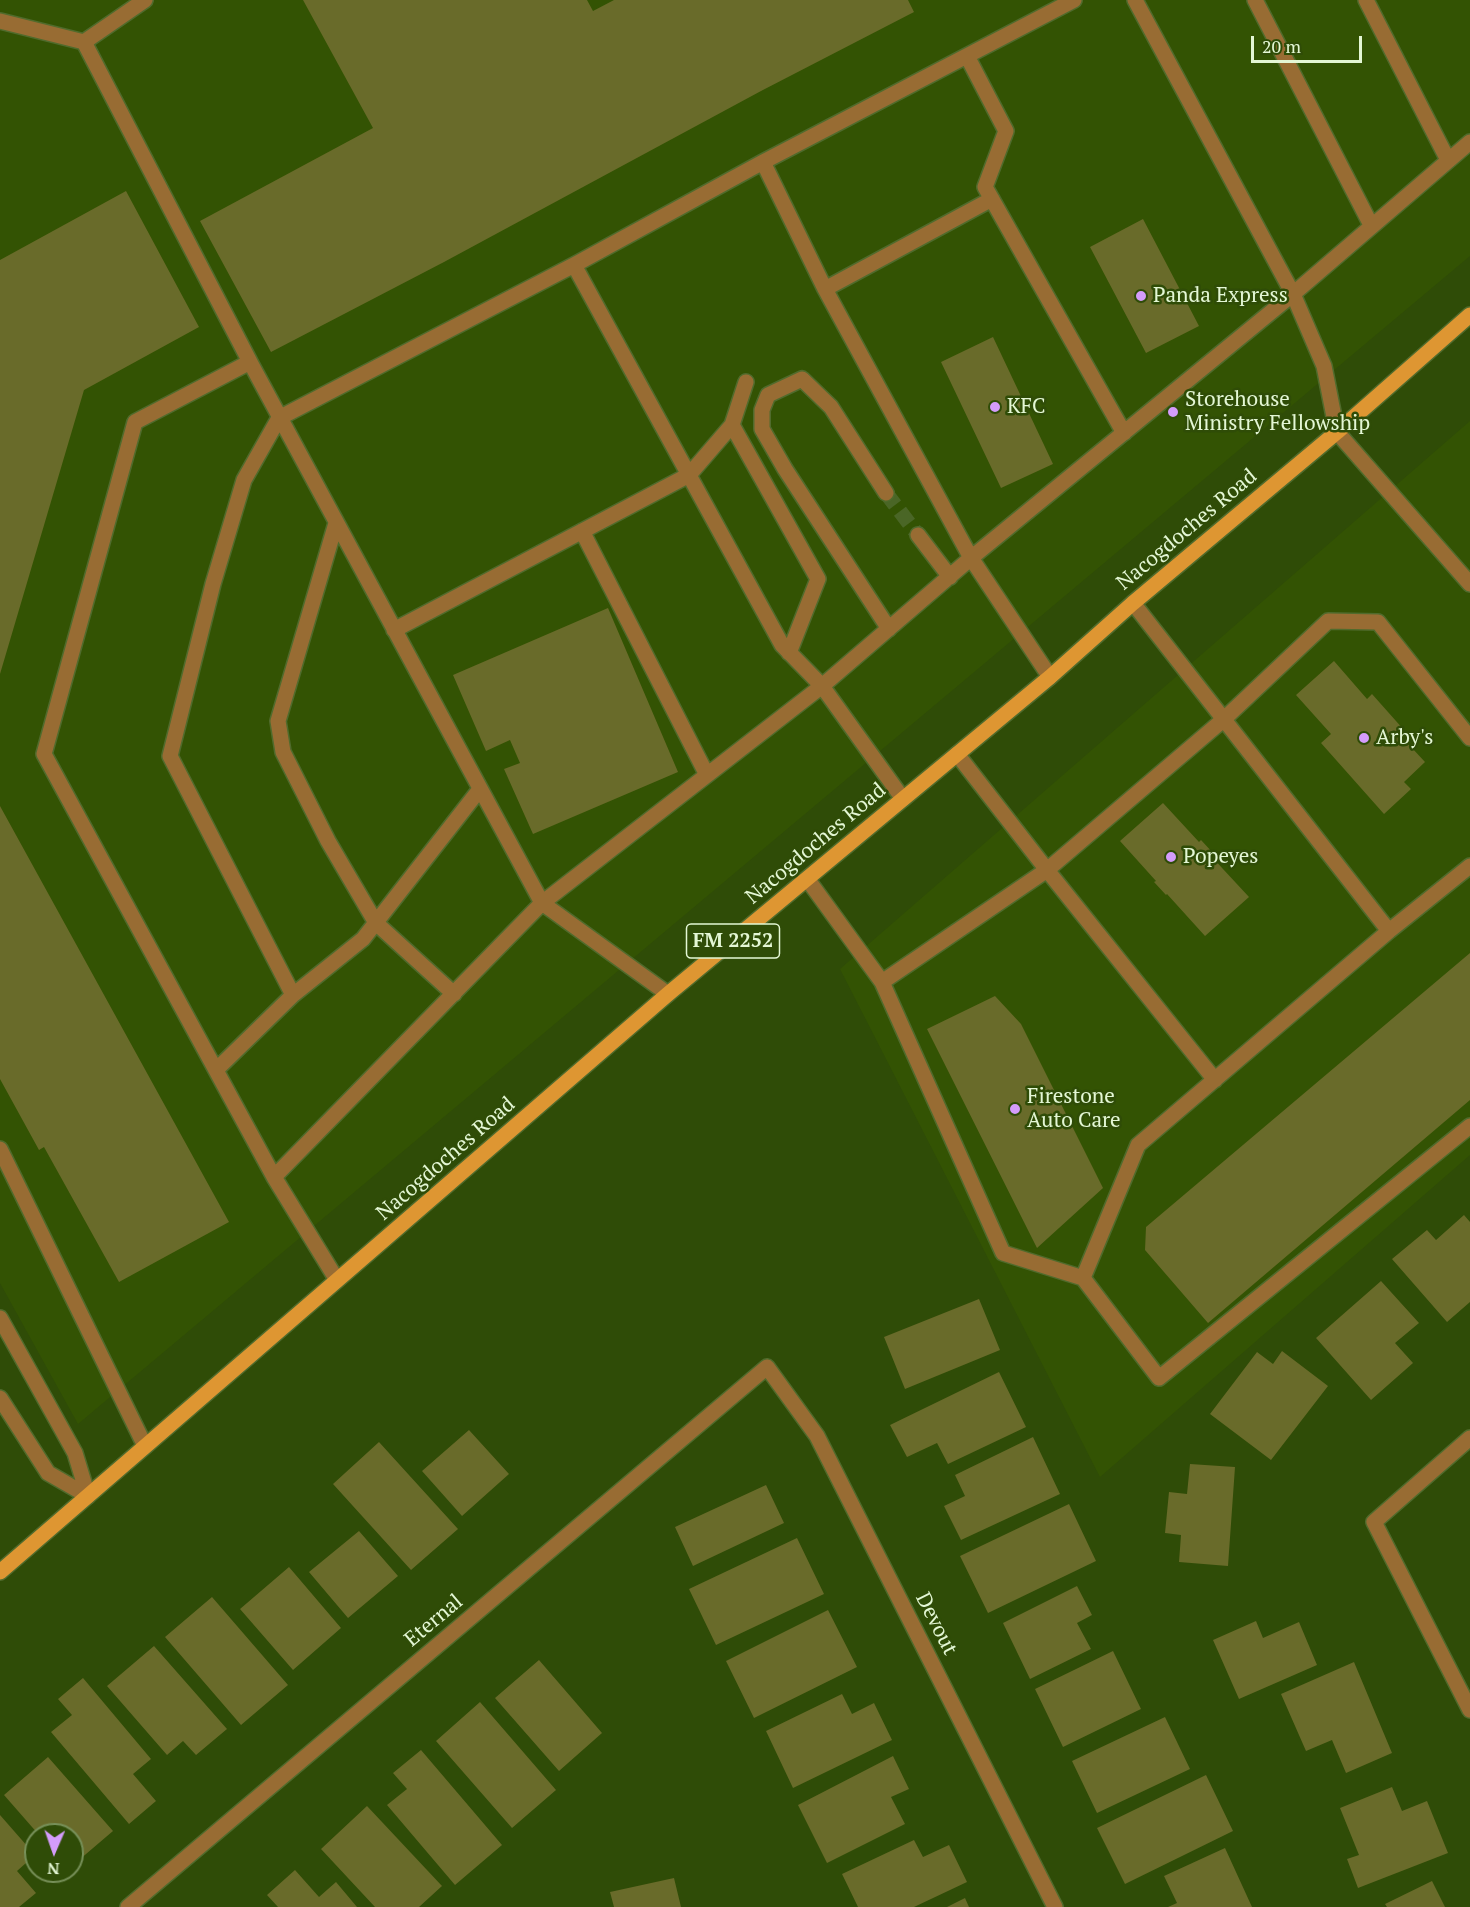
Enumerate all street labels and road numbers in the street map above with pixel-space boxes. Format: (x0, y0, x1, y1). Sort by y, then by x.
street label: Nacogdoches Road (1112, 464, 1262, 596)
street label: Nacogdoches Road (741, 778, 891, 910)
road number: FM 2252 (686, 924, 780, 958)
street label: Nacogdoches Road (372, 1092, 520, 1226)
street label: Eternal (400, 1589, 468, 1653)
street label: Devout (910, 1589, 962, 1659)

